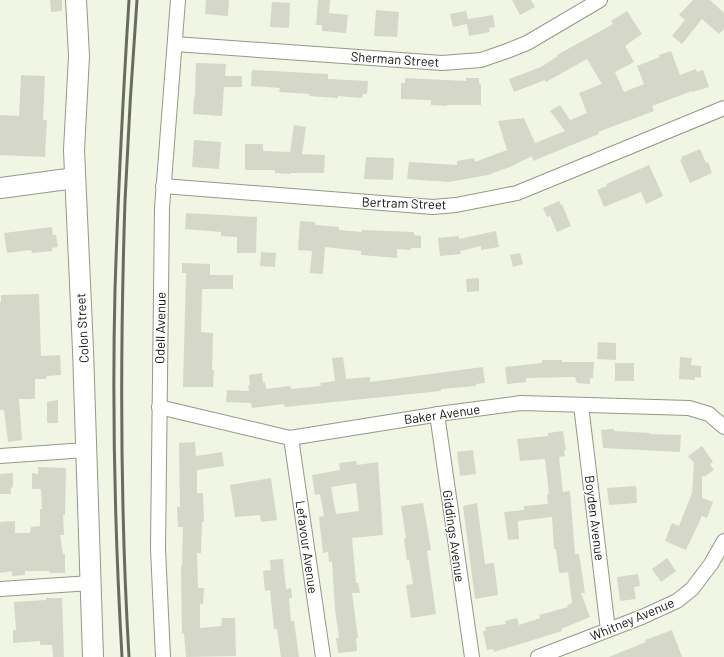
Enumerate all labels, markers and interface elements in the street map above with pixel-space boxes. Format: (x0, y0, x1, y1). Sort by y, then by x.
street label: Sherman Street (350, 48, 440, 70)
street label: Bertram Street (361, 194, 447, 212)
street label: Odell Avenue (151, 292, 169, 364)
street label: Colon Street (72, 293, 92, 363)
street label: Baker Avenue (403, 401, 481, 427)
street label: Boyden Avenue (582, 474, 608, 562)
street label: Giddings Avenue (440, 489, 468, 583)
street label: Lefavour Avenue (293, 499, 321, 595)
street label: Whitney Avenue (587, 594, 677, 644)

